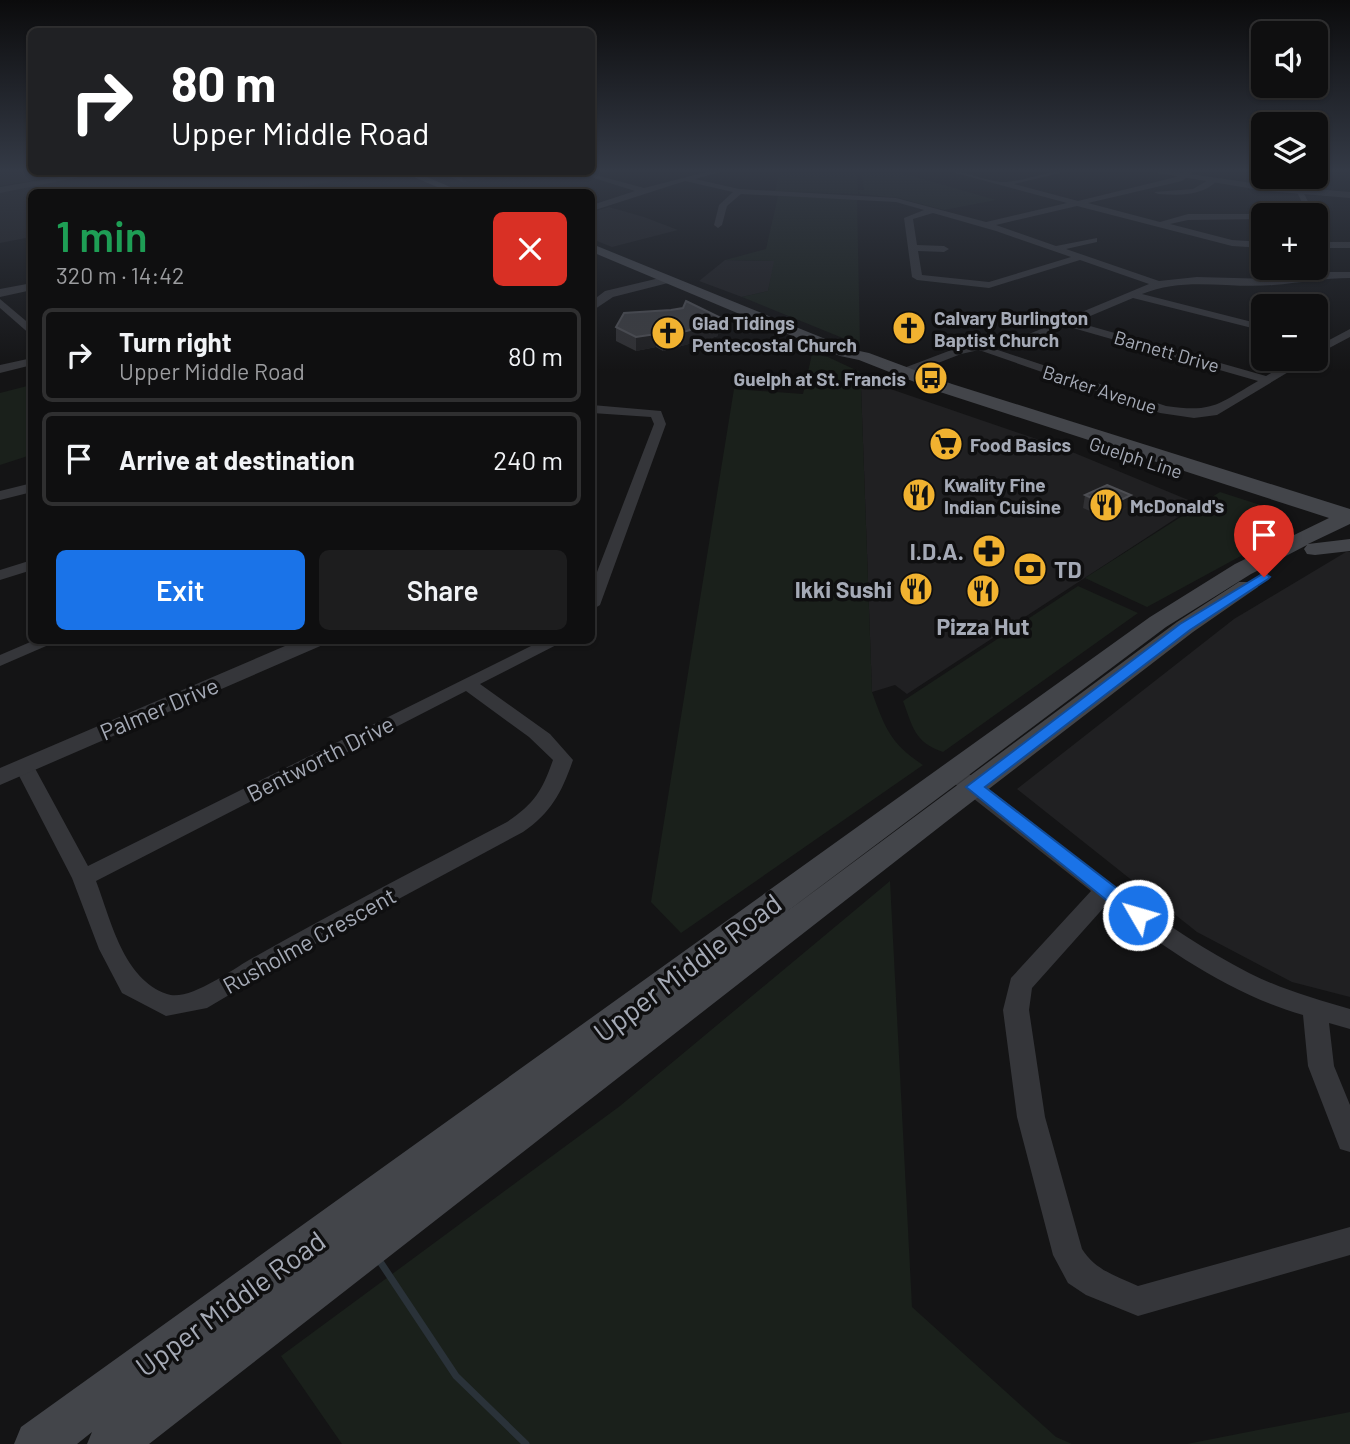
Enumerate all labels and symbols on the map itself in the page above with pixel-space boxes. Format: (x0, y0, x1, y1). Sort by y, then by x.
place label: Calvary Burlington Baptist Church (934, 306, 1088, 351)
church icon: Calvary Burlington Baptist Church (890, 309, 928, 347)
place label: Glad Tidings Pentecostal Church (692, 311, 857, 356)
church icon: Glad Tidings Pentecostal Church (649, 314, 687, 352)
street label: Barnett Drive (1112, 325, 1222, 377)
bus stop icon: Guelph at St. Francis (912, 359, 950, 397)
street label: Barker Avenue (1040, 360, 1160, 418)
place label: Guelph at St. Francis (734, 367, 906, 390)
supermarket icon: Food Basics (927, 425, 965, 463)
street label: Guelph Line (1086, 431, 1186, 483)
place label: Food Basics (970, 433, 1071, 456)
place label: Kwality Fine Indian Cuisine (944, 473, 1061, 518)
restaurant icon: Kwality Fine Indian Cuisine (900, 476, 938, 514)
restaurant icon: McDonald's (1087, 486, 1125, 524)
place label: McDonald's (1130, 494, 1224, 517)
pin (1234, 505, 1294, 577)
pharmacy icon: I.D.A. (970, 532, 1008, 570)
place label: I.D.A. (910, 537, 964, 565)
bank icon: TD (1011, 550, 1049, 588)
place label: TD (1054, 555, 1082, 583)
restaurant icon: Ikki Sushi (897, 570, 935, 608)
restaurant icon: Pizza Hut (964, 572, 1002, 610)
place label: Ikki Sushi (795, 575, 892, 603)
place label: Pizza Hut (936, 612, 1030, 640)
street label: Palmer Drive (96, 671, 222, 745)
street label: Bentworth Drive (242, 709, 398, 807)
position arrow (1101, 878, 1175, 952)
street label: Rusholme Crescent (218, 881, 400, 999)
street label: Upper Middle Road (586, 885, 788, 1049)
street label: Upper Middle Road (129, 1223, 331, 1383)

